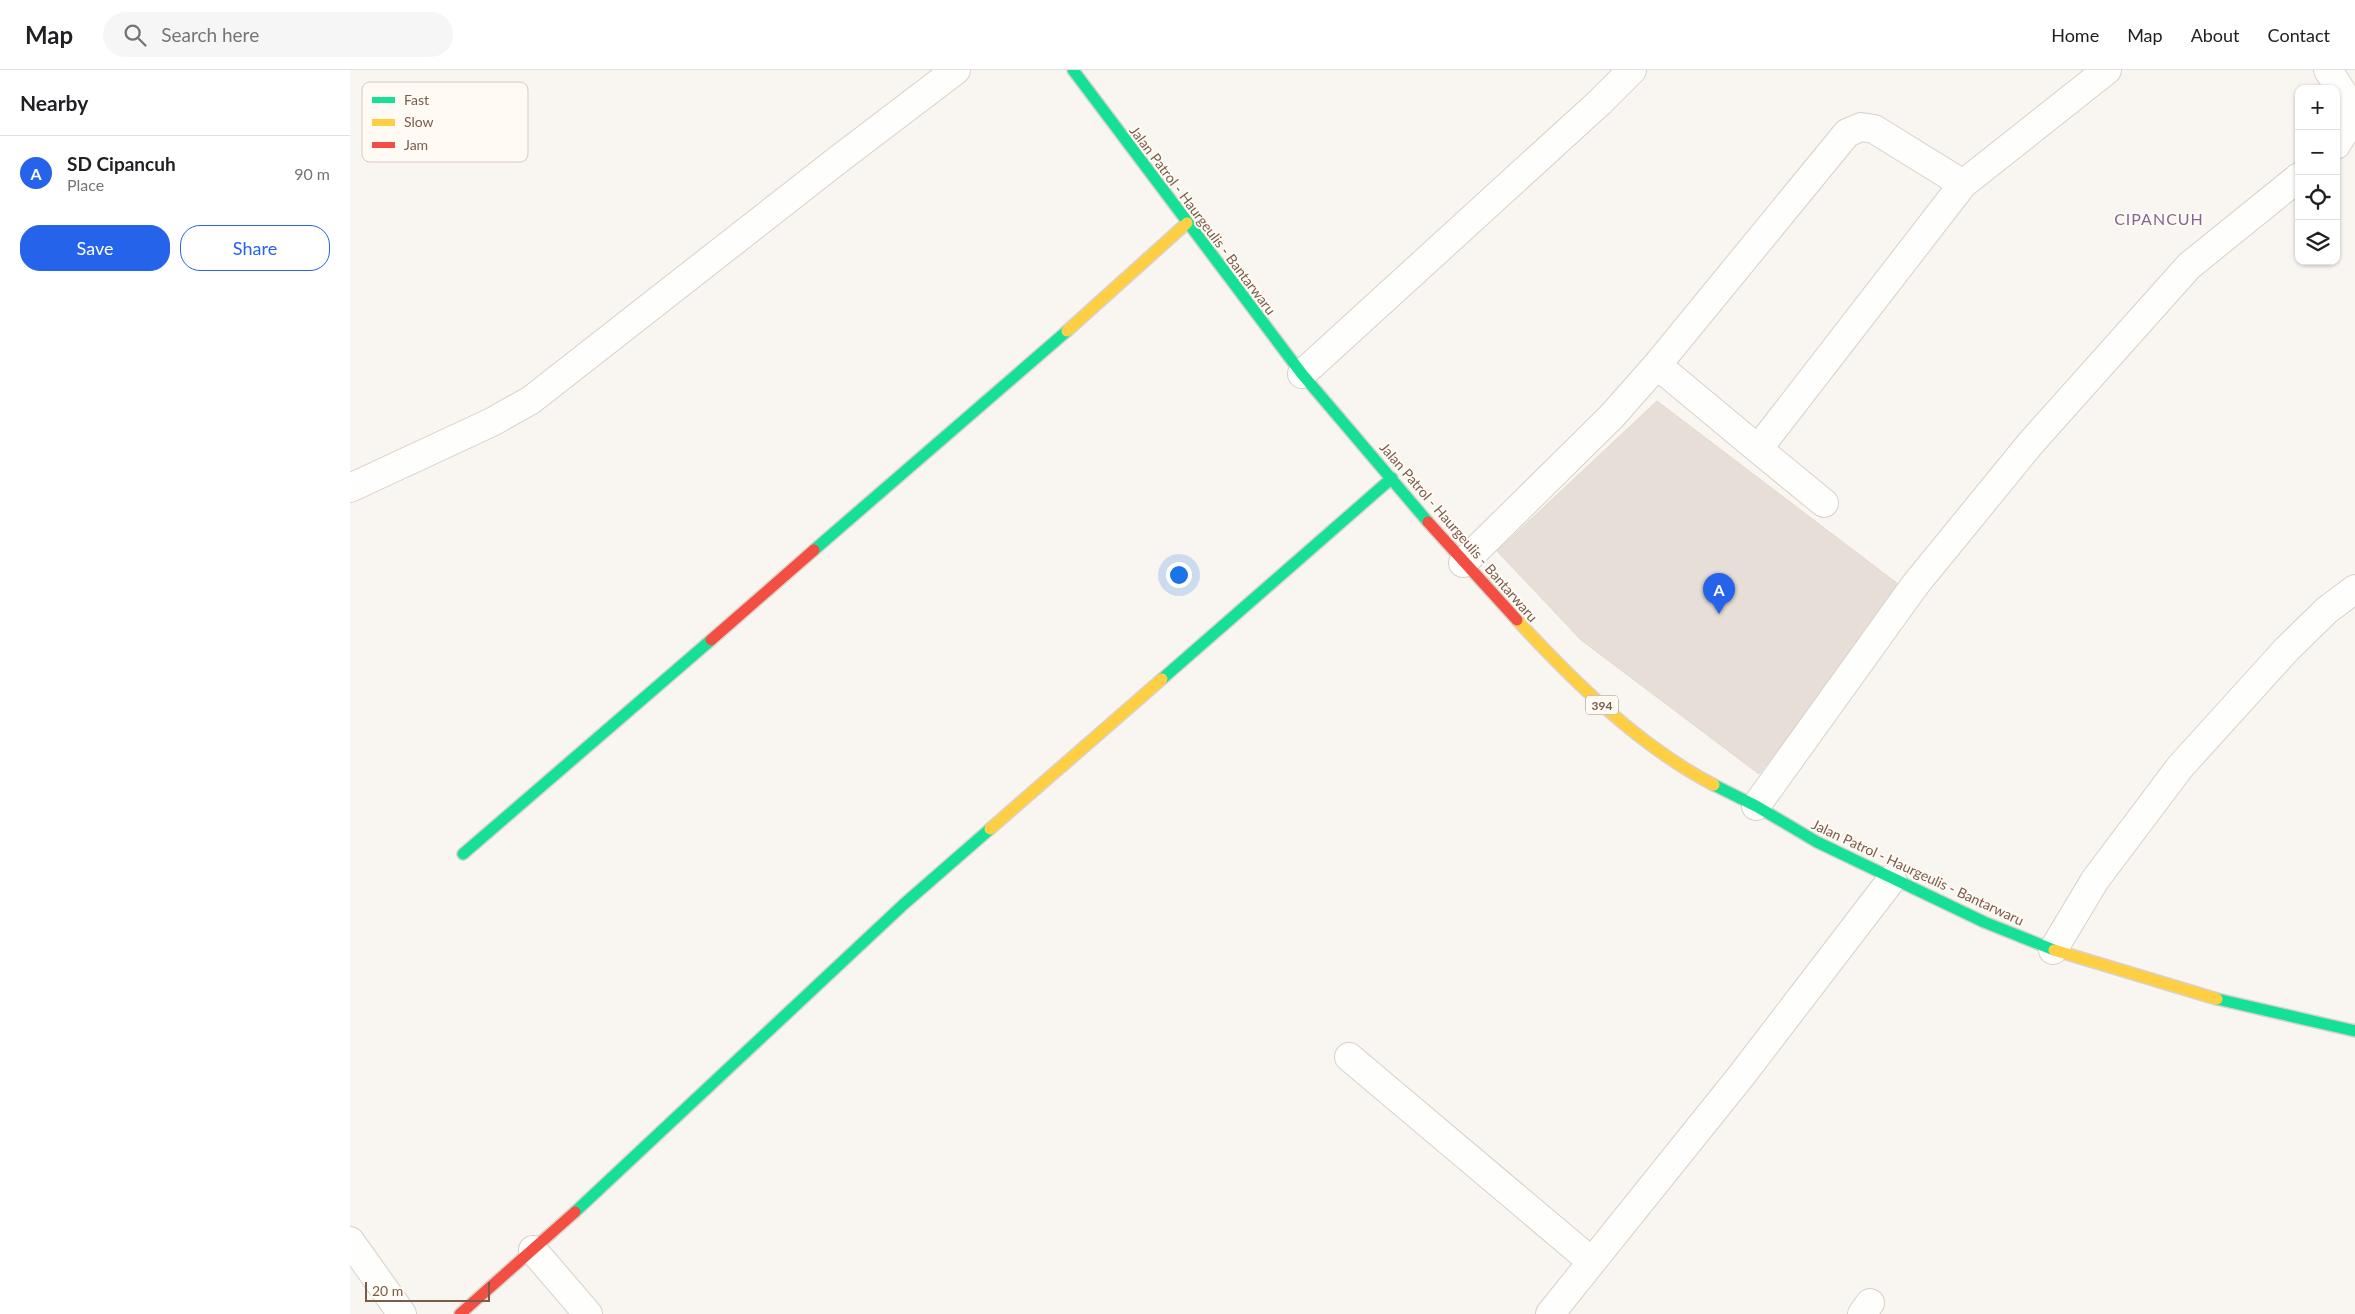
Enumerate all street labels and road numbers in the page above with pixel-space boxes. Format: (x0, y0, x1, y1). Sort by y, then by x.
street label: Jalan Patrol - Haurgeulis - Bantarwaru (1126, 122, 1280, 318)
street label: Jalan Patrol - Haurgeulis - Bantarwaru (1377, 439, 1541, 625)
road number: 394 (1586, 696, 1618, 714)
street label: Jalan Patrol - Haurgeulis - Bantarwaru (1809, 815, 2027, 929)

